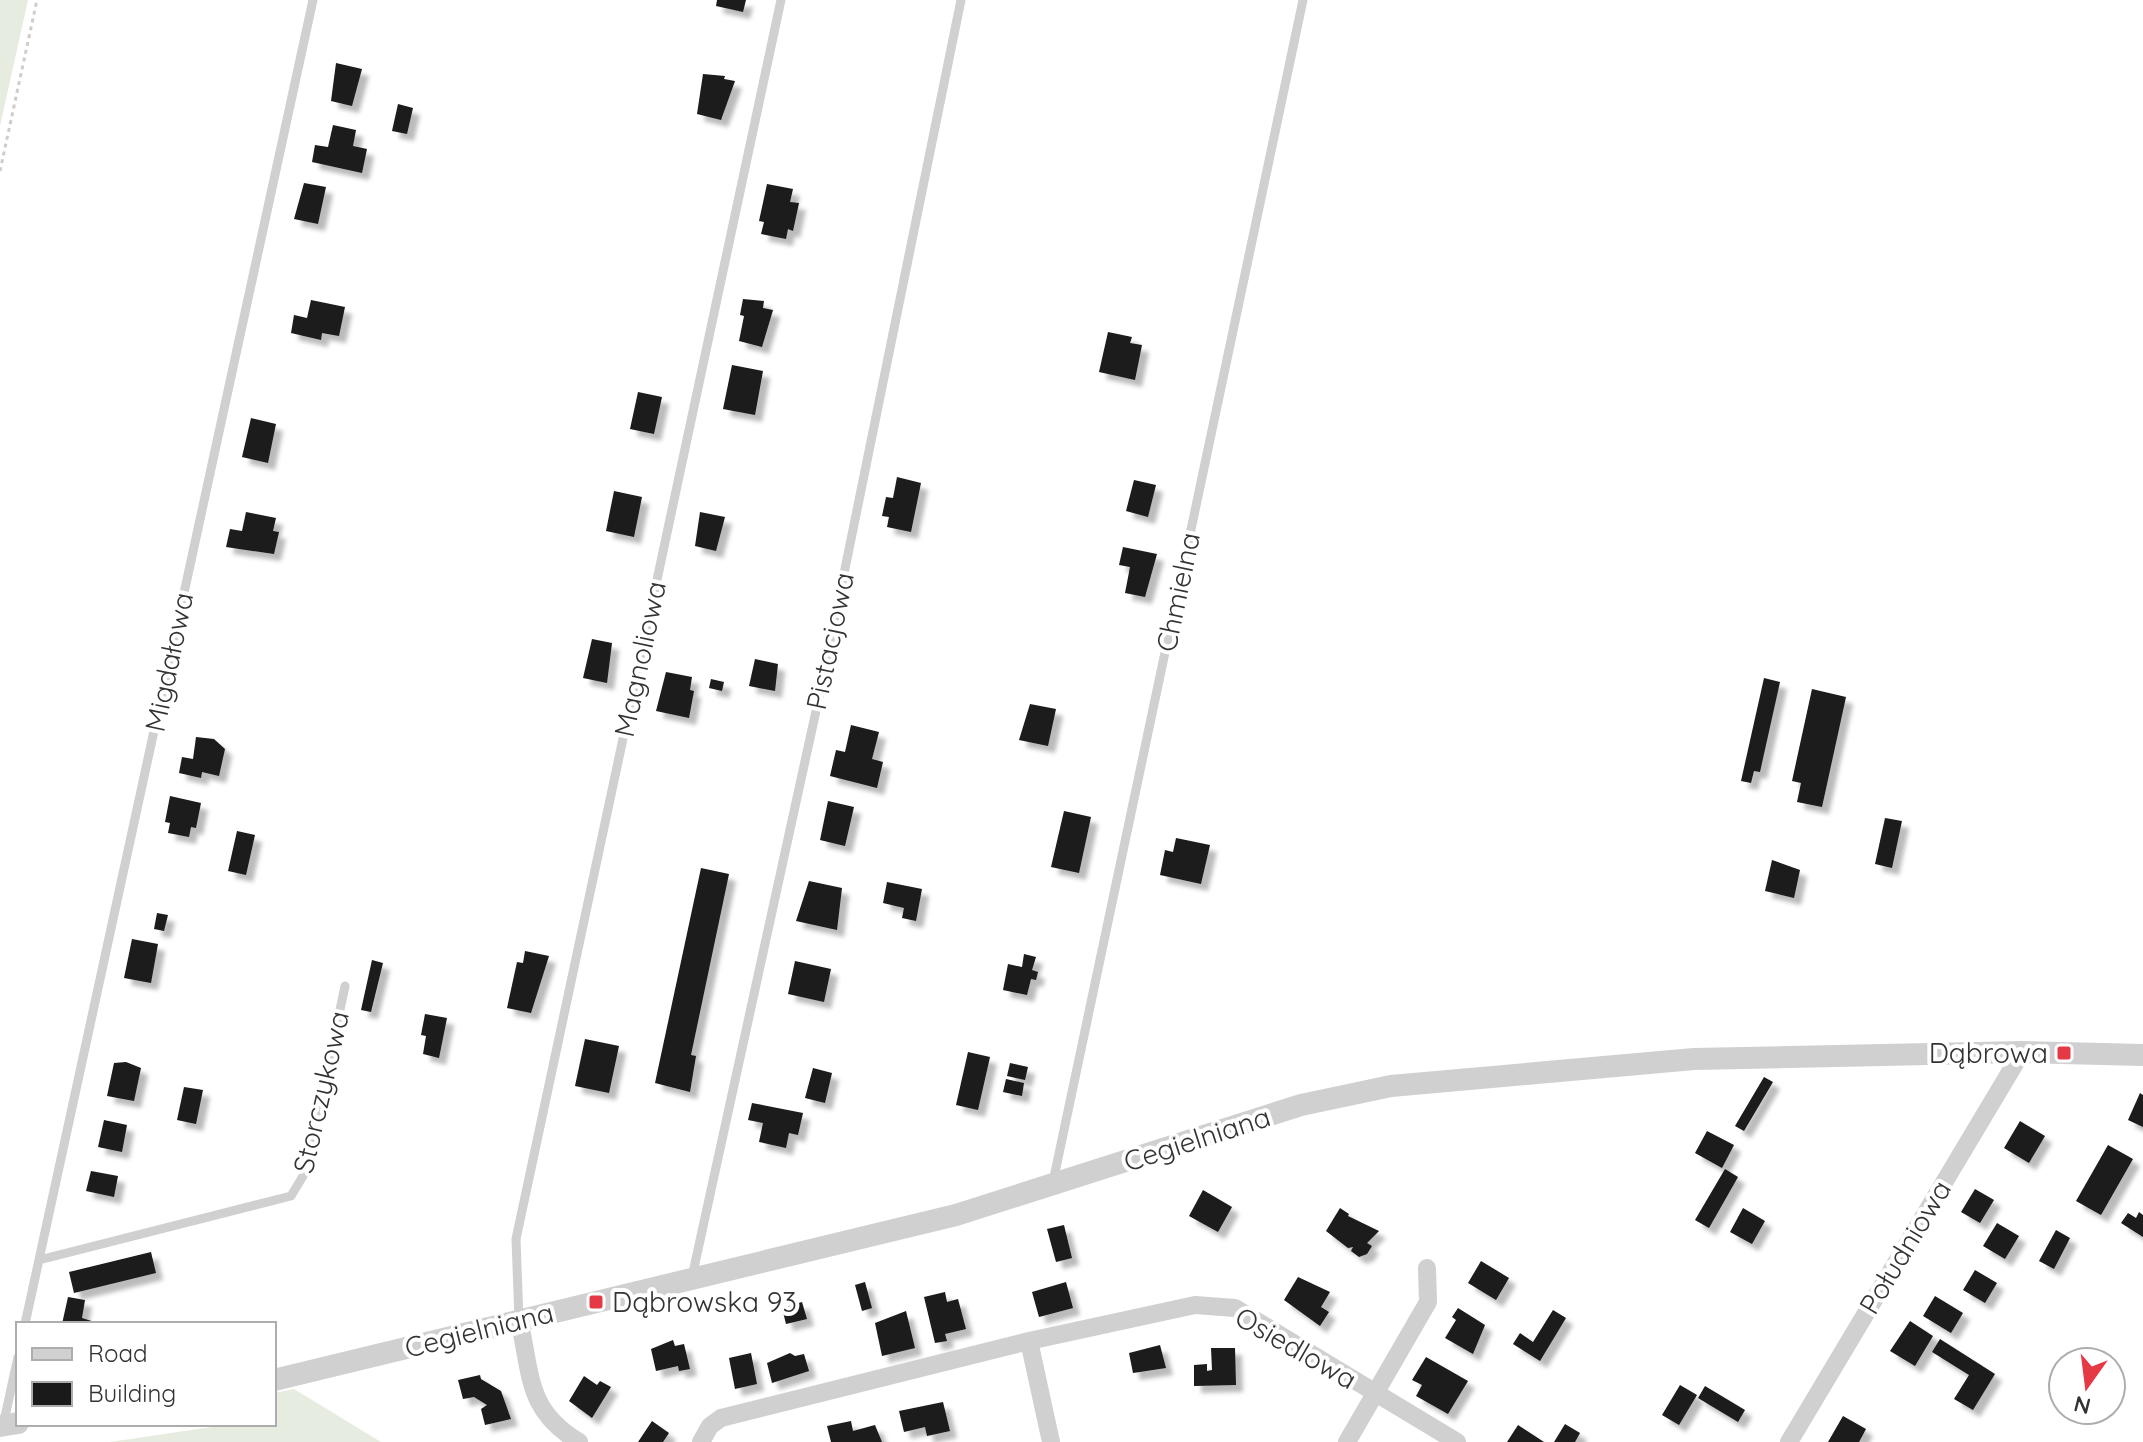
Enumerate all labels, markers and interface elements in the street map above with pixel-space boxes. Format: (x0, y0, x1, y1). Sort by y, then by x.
street label: Chmielna (1148, 529, 1207, 655)
street label: Pistacjowa (798, 569, 861, 713)
street label: Magnoliowa (606, 578, 673, 740)
street label: Migdałowa (137, 589, 200, 735)
street label: Storczykowa (285, 1007, 356, 1176)
place label: Dąbrowa (1929, 1035, 2048, 1070)
marker: Dąbrowa (2055, 1044, 2073, 1062)
street label: Cegielniana (1119, 1098, 1275, 1179)
street label: Południowa (1851, 1173, 1958, 1320)
place label: Dąbrowska 93 (612, 1284, 797, 1319)
marker: Dąbrowska 93 (587, 1293, 605, 1311)
street label: Cegielniana (401, 1294, 557, 1365)
street label: Osiedlowa (1229, 1299, 1363, 1396)
legend (16, 1322, 276, 1426)
text: Road (88, 1338, 148, 1368)
north arrow (2047, 1346, 2127, 1426)
text: Building (88, 1378, 176, 1408)
text: N (2071, 1390, 2093, 1421)

